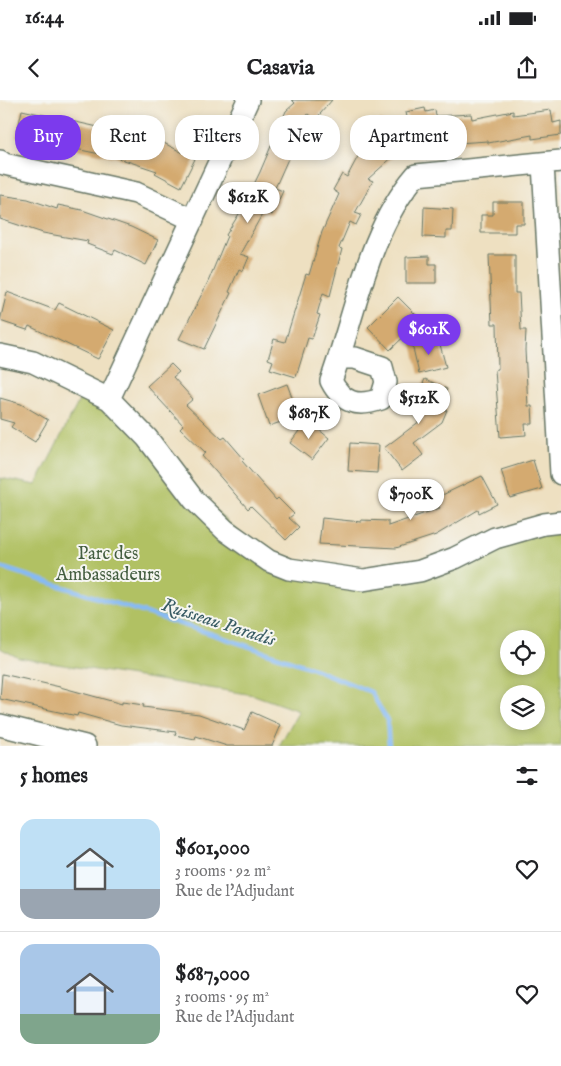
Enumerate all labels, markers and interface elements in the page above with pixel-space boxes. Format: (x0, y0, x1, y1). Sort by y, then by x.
text: 16:44 (25, 6, 64, 30)
icon: back (20, 54, 48, 82)
text: Casavia (247, 54, 314, 82)
icon: share (513, 54, 541, 82)
chip: Buy (15, 115, 81, 160)
chip: Rent (91, 115, 165, 160)
chip: Filters (175, 115, 259, 160)
chip: New (269, 115, 340, 160)
chip: Apartment (350, 115, 467, 160)
pin: $612K (213, 182, 283, 224)
text: $612K (228, 188, 268, 208)
pin: $601K (394, 314, 464, 356)
text: $601K (409, 320, 449, 340)
pin: $512K (384, 382, 454, 425)
text: $512K (399, 389, 439, 409)
pin: $687K (274, 398, 344, 440)
text: $687K (289, 404, 329, 424)
pin: $700K (376, 478, 446, 521)
text: $700K (389, 485, 433, 505)
park label: Parc des Ambassadeurs (55, 543, 160, 587)
water label: Ruisseau Paradis (158, 593, 279, 653)
map controls (500, 630, 545, 730)
button: locate (500, 630, 545, 675)
button: layers (500, 685, 545, 730)
icon: filters (513, 762, 541, 790)
text: 5 homes (20, 763, 88, 790)
text: $601,000 (175, 835, 250, 862)
icon: home (60, 839, 120, 899)
icon: heart (513, 855, 541, 883)
text: 3 rooms · 92 m² (175, 862, 271, 882)
text: Rue de l'Adjudant (175, 882, 295, 902)
text: $687,000 (175, 961, 250, 988)
icon: home (60, 964, 120, 1024)
icon: heart (513, 980, 541, 1008)
text: 3 rooms · 95 m² (175, 988, 269, 1008)
text: Rue de l'Adjudant (175, 1008, 295, 1028)

